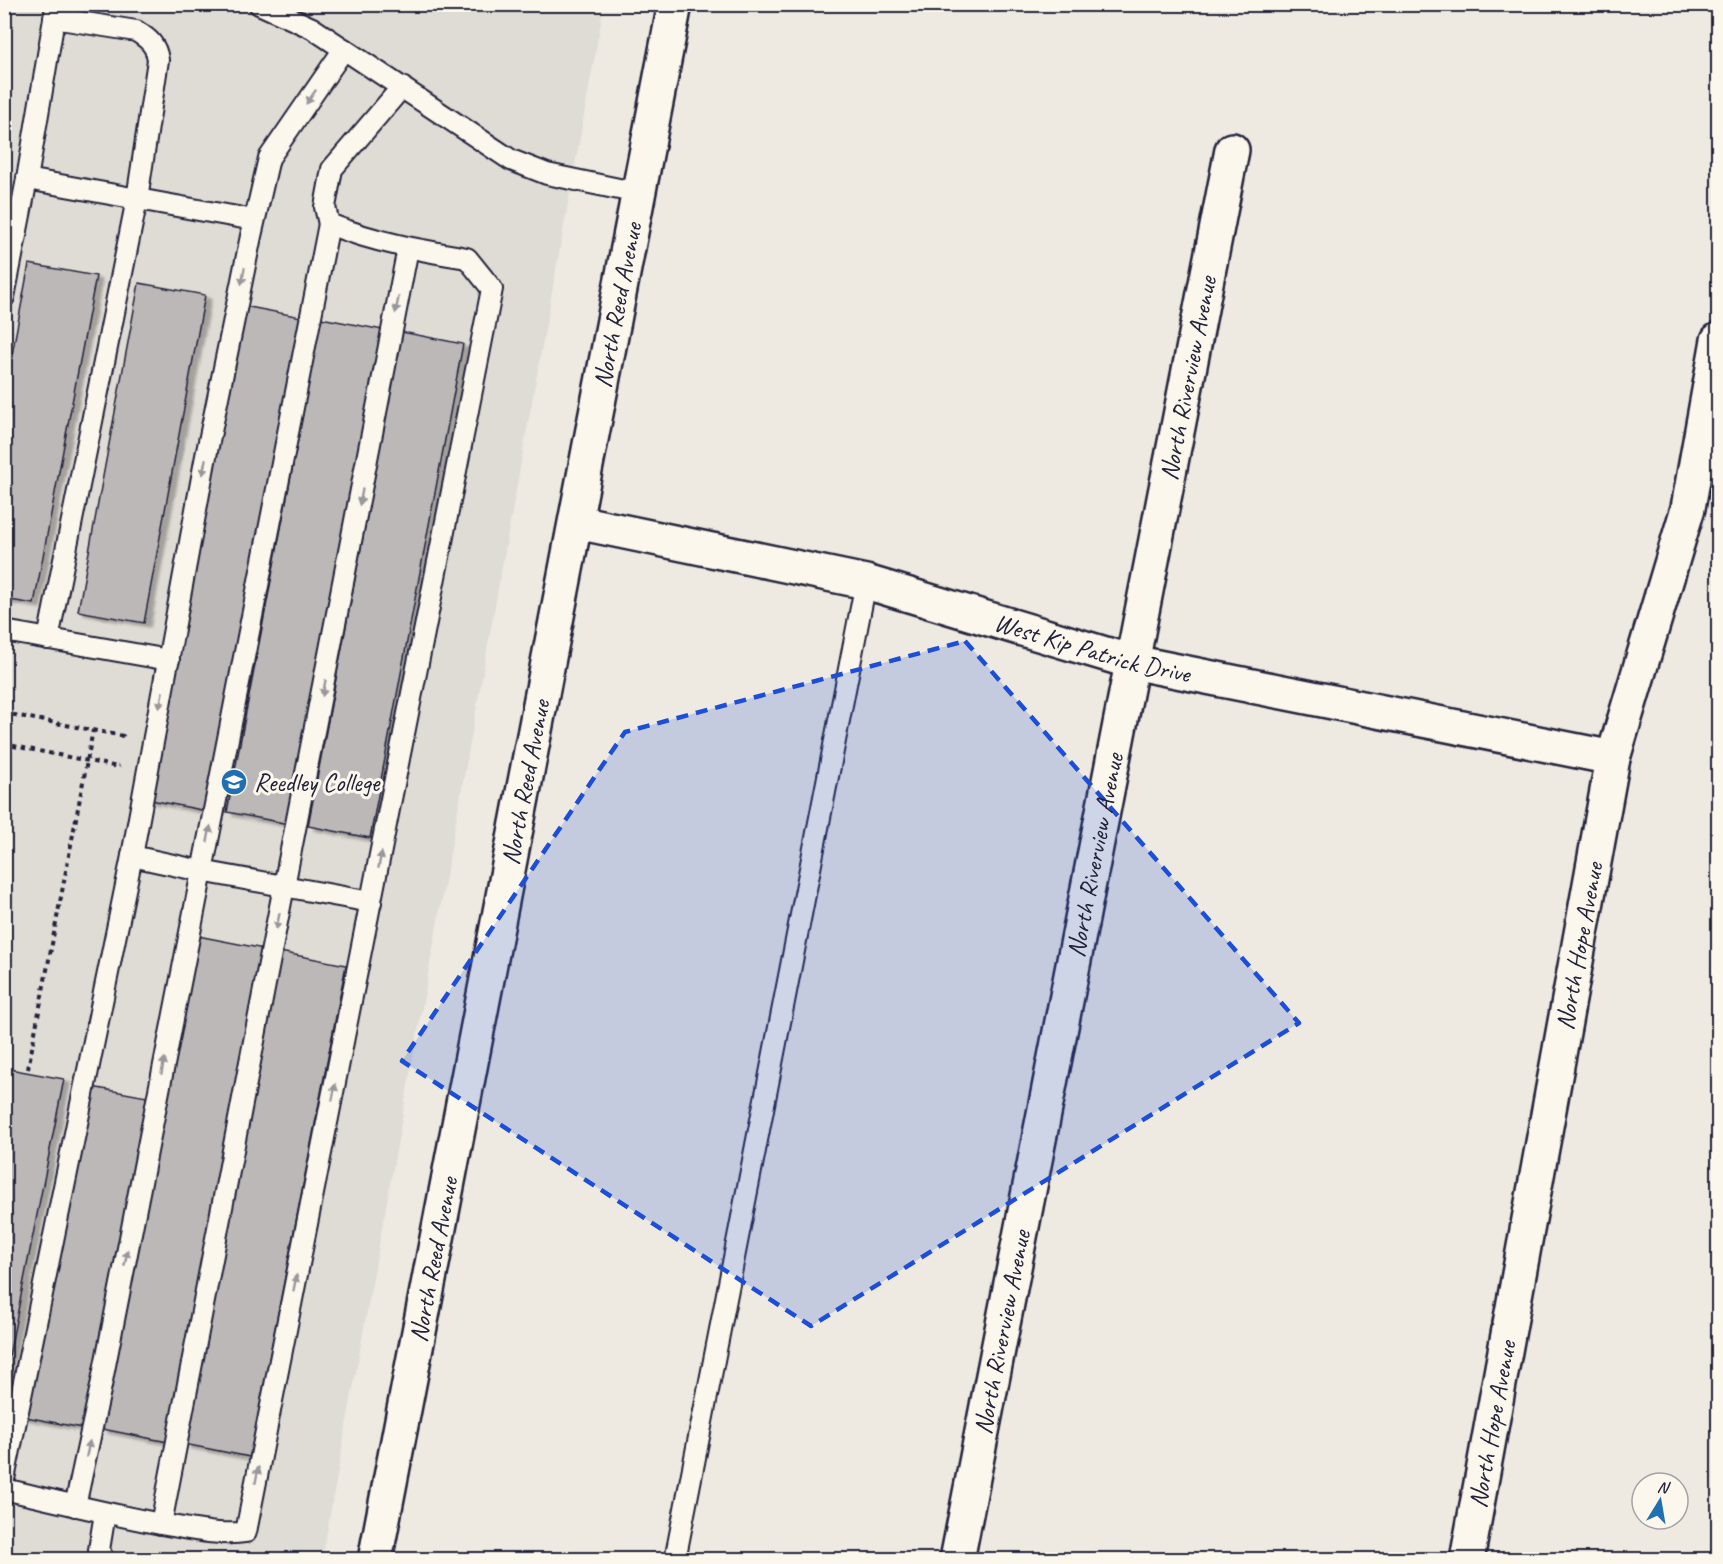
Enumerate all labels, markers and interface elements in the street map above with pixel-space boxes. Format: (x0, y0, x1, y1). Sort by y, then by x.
one-way arrow (306, 89, 317, 105)
street label: North Reed Avenue (585, 219, 650, 390)
one-way arrow (237, 267, 247, 285)
street label: North Riverview Avenue (1152, 272, 1224, 483)
one-way arrow (392, 296, 401, 315)
one-way arrow (199, 458, 208, 477)
one-way arrow (356, 488, 365, 507)
street label: West Kip Patrick Drive (990, 606, 1194, 691)
one-way arrow (319, 679, 328, 698)
one-way arrow (156, 691, 165, 710)
street label: North Reed Avenue (493, 696, 558, 868)
street label: North Riverview Avenue (1059, 749, 1131, 960)
place label: Reedley College (254, 766, 381, 799)
school or university icon: Reedley College (219, 767, 249, 797)
one-way arrow (205, 824, 214, 843)
one-way arrow (376, 850, 385, 869)
street label: North Hope Avenue (1548, 858, 1611, 1032)
one-way arrow (273, 912, 282, 931)
one-way arrow (159, 1057, 168, 1076)
one-way arrow (329, 1083, 339, 1101)
street label: North Reed Avenue (401, 1173, 466, 1345)
street label: North Riverview Avenue (966, 1226, 1038, 1437)
one-way arrow (122, 1248, 131, 1267)
one-way arrow (291, 1274, 301, 1293)
street label: North Hope Avenue (1461, 1337, 1524, 1511)
one-way arrow (83, 1440, 93, 1458)
one-way arrow (253, 1465, 262, 1484)
north arrow (1630, 1471, 1690, 1531)
text: N (1656, 1476, 1672, 1499)

